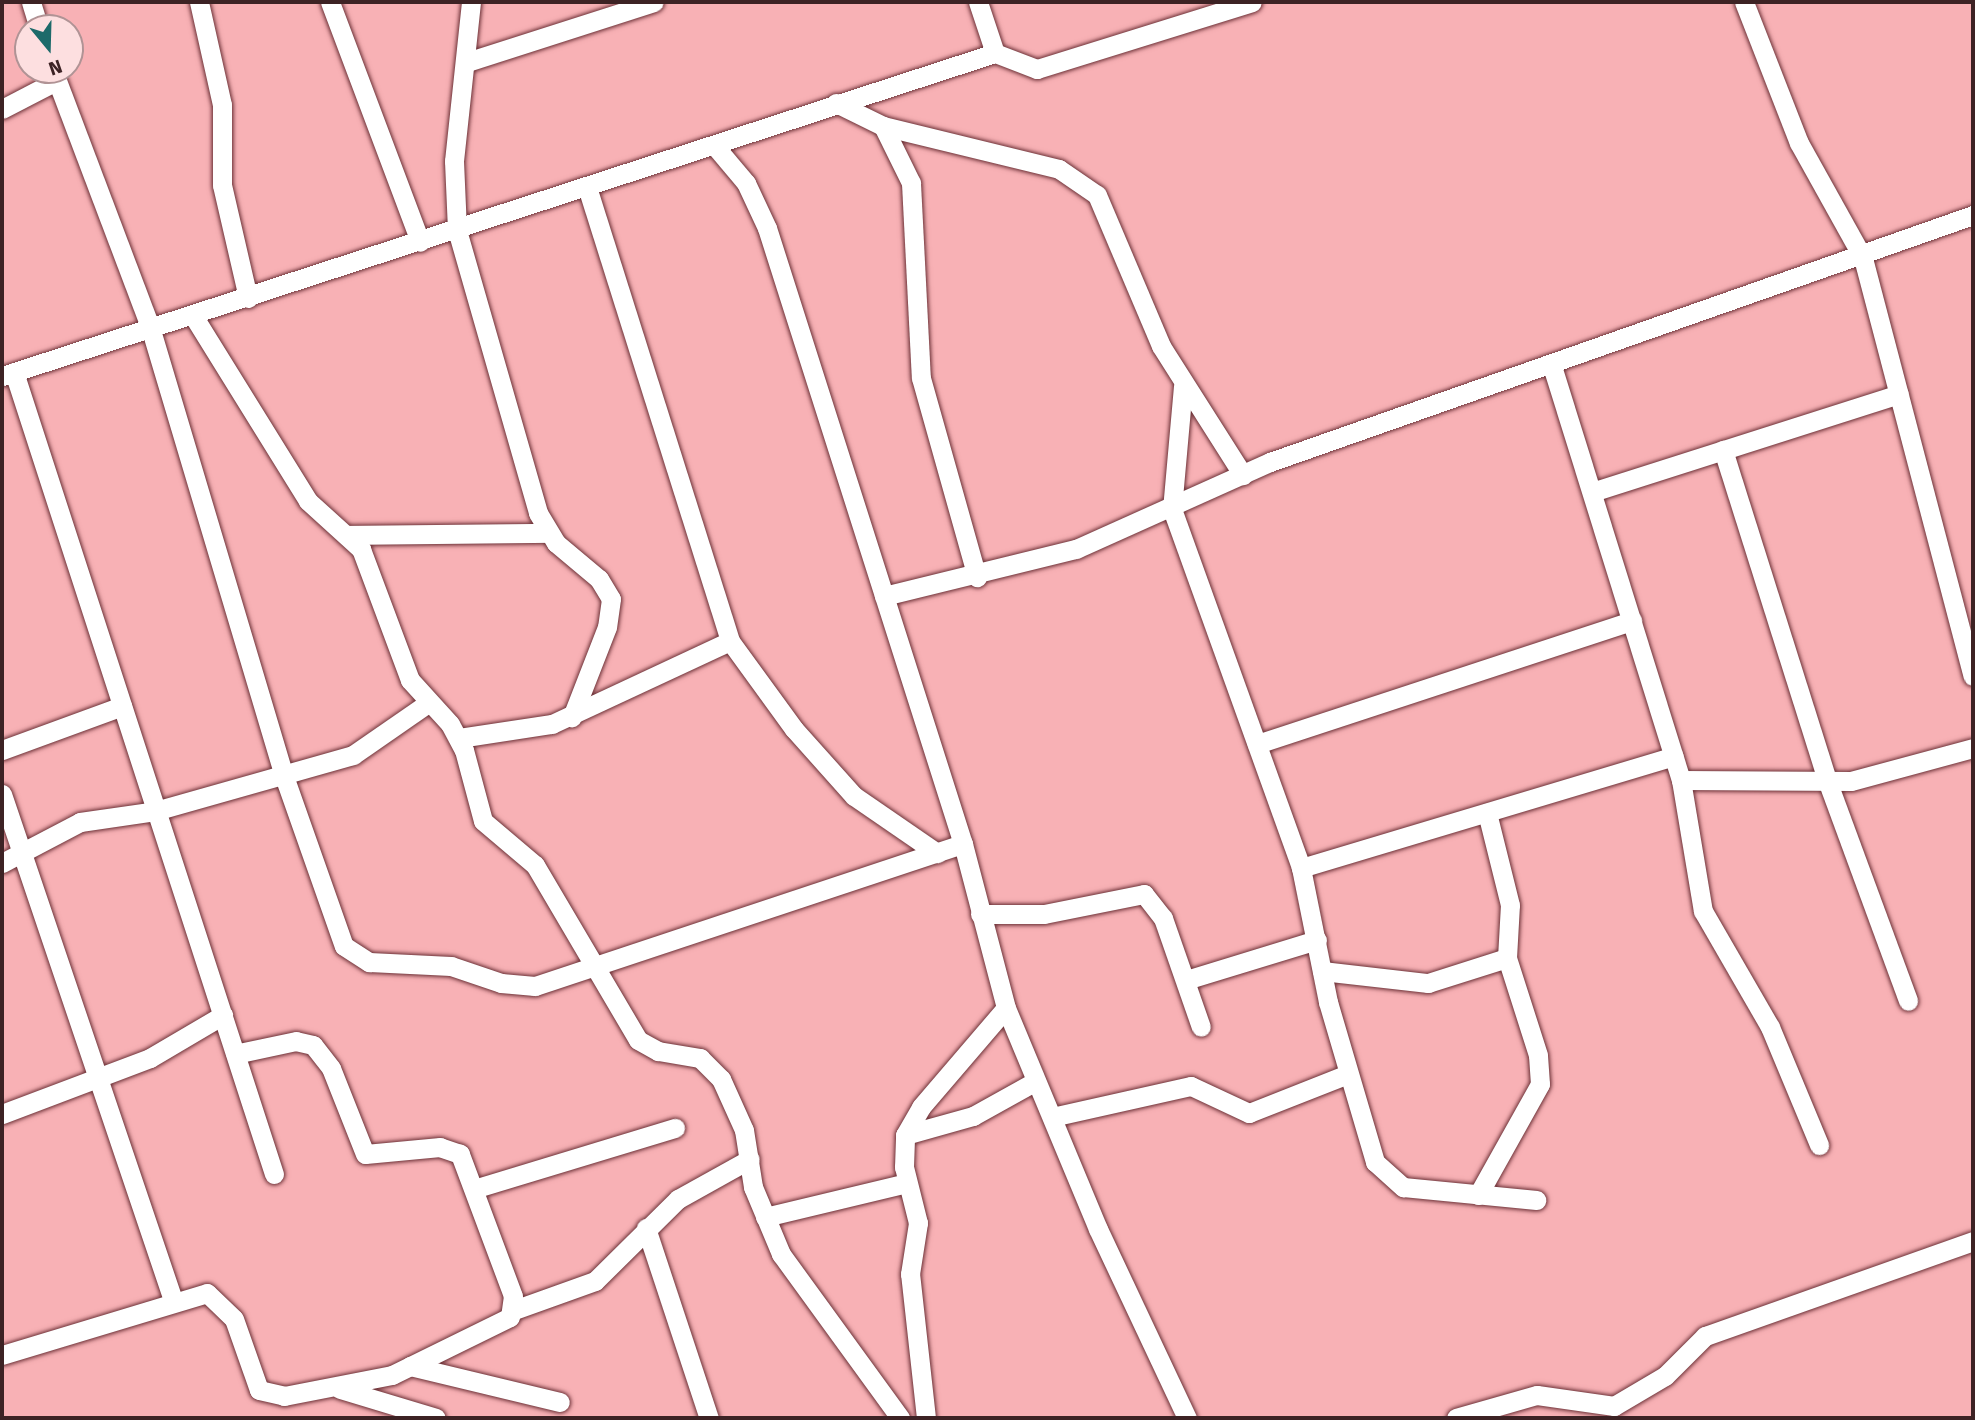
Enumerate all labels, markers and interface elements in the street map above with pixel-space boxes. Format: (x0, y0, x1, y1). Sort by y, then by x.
north arrow (14, 14, 84, 84)
text: N (46, 55, 65, 80)

